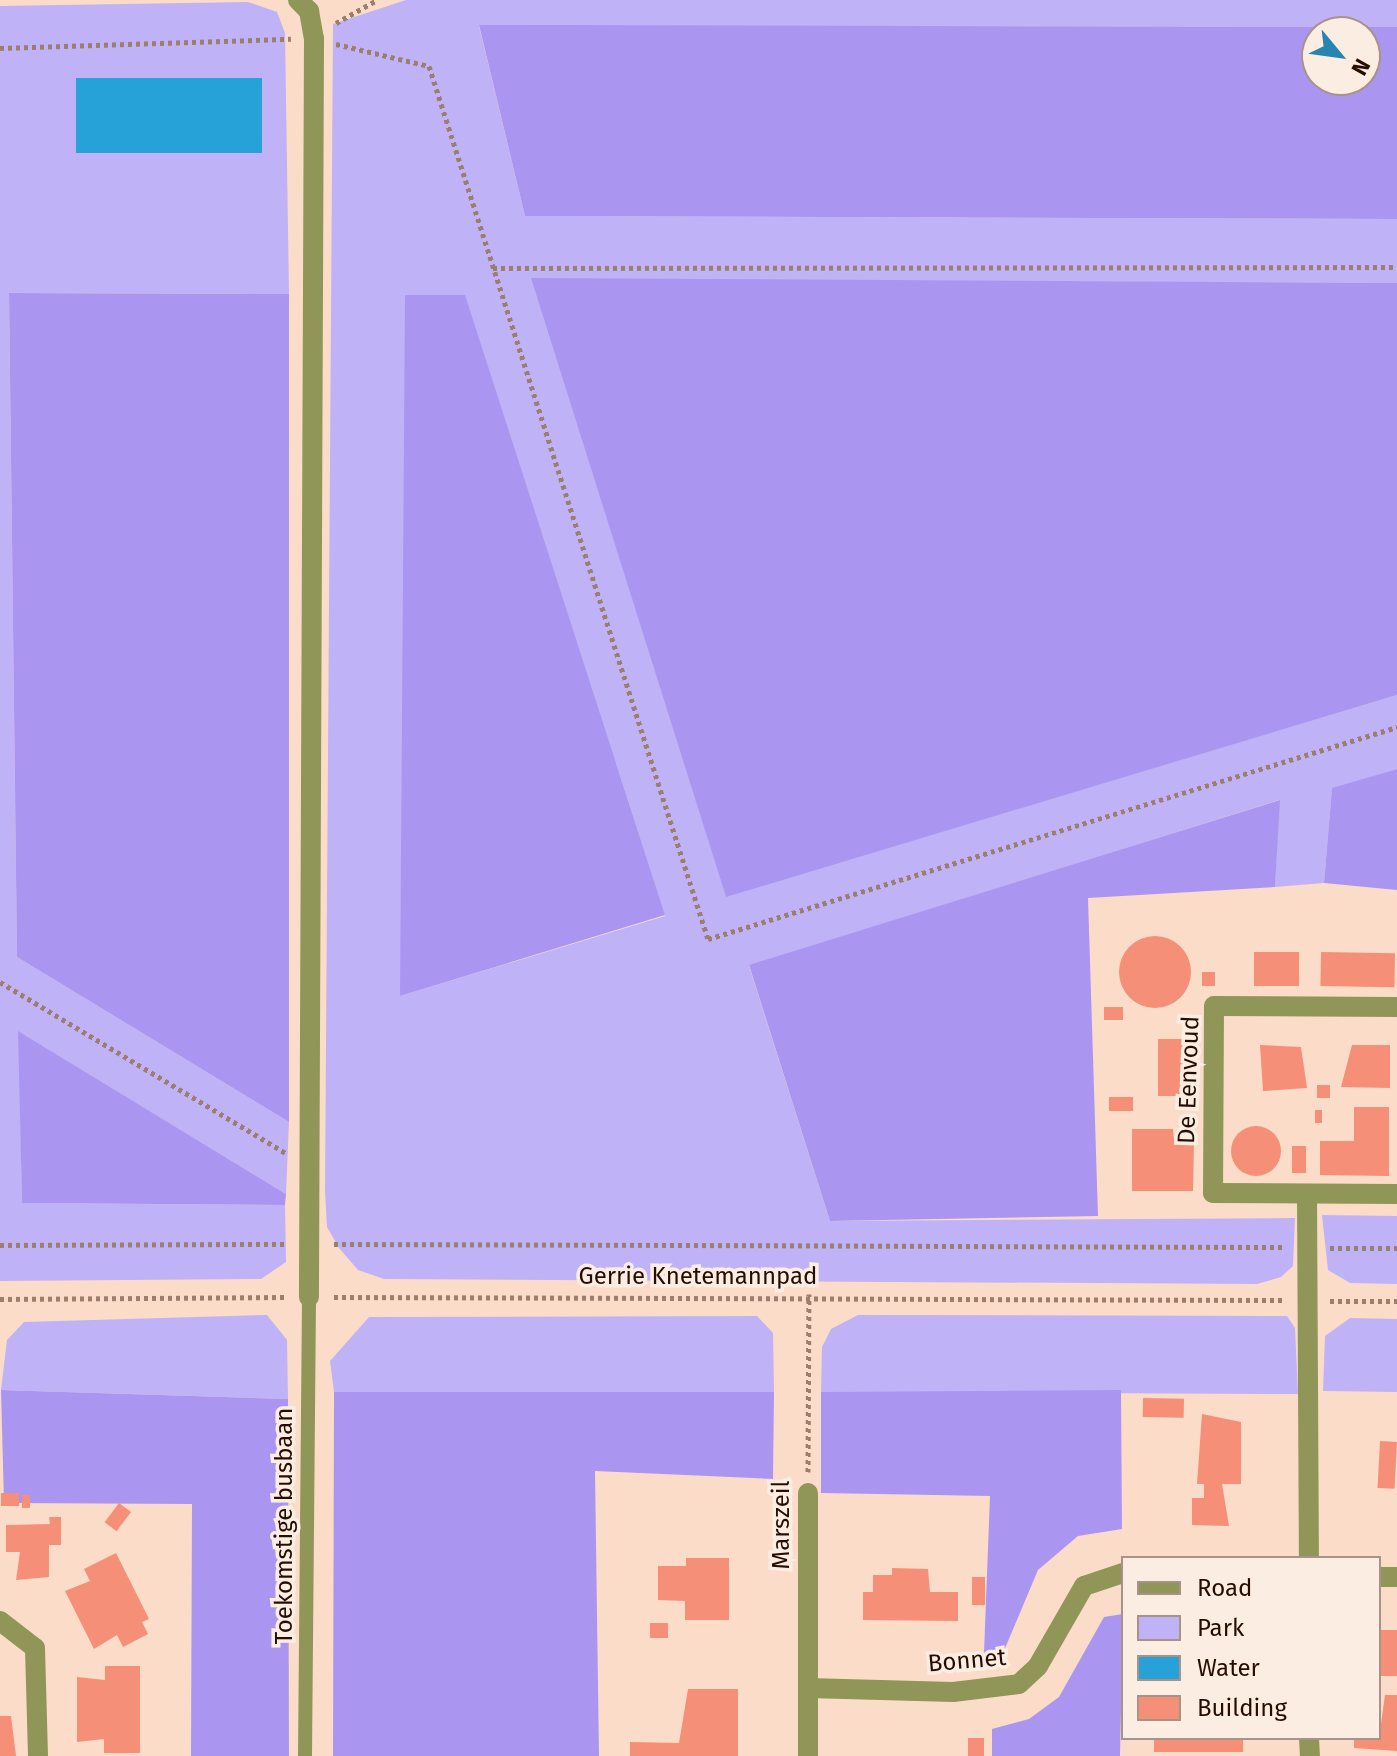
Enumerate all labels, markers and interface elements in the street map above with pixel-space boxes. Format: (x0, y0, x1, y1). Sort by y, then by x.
north arrow (1301, 16, 1381, 96)
text: N (1345, 54, 1376, 80)
street label: De Eenvoud (1172, 1015, 1206, 1145)
street label: Gerrie Knetemannpad (579, 1263, 817, 1291)
street label: Toekomstige busbaan (271, 1408, 299, 1644)
street label: Marszeil (768, 1480, 796, 1570)
legend (1121, 1556, 1381, 1740)
text: Road (1197, 1574, 1252, 1602)
text: Park (1197, 1614, 1244, 1642)
street label: Bonnet (927, 1643, 1007, 1679)
text: Water (1197, 1654, 1260, 1682)
text: Building (1197, 1694, 1287, 1722)

